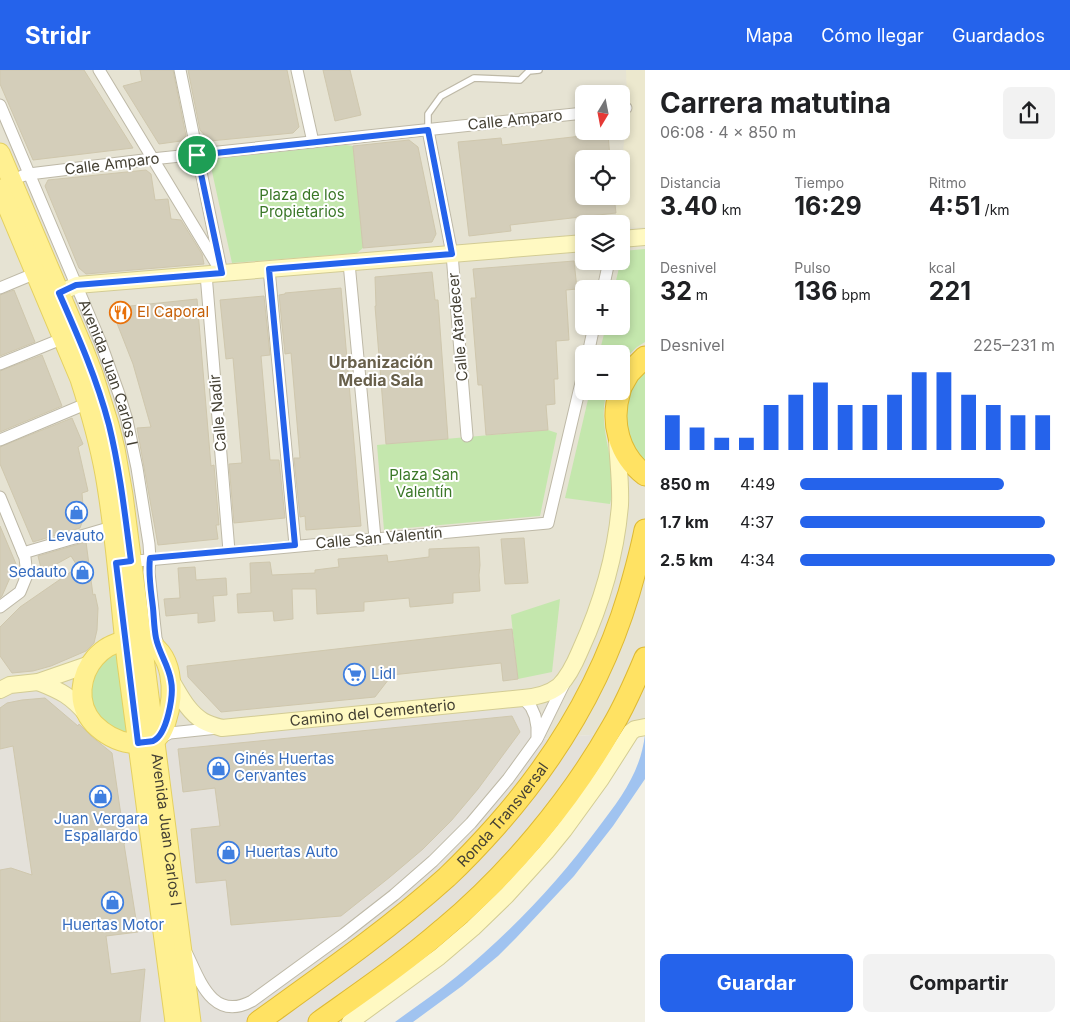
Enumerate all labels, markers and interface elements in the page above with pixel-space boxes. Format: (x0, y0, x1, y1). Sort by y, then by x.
text: Stridr (25, 21, 91, 50)
text: Mapa (746, 25, 793, 46)
text: Cómo llegar (821, 25, 924, 46)
text: Guardados (952, 25, 1045, 46)
north arrow (575, 85, 630, 140)
map controls (575, 85, 630, 400)
text: Carrera matutina (660, 86, 891, 120)
button: share (1003, 87, 1055, 139)
street label: Calle Amparo (467, 105, 563, 134)
text: 06:08 · 4 × 850 m (660, 122, 796, 142)
pin (176, 134, 218, 176)
icon: arrive (183, 141, 211, 169)
street label: Calle Amparo (64, 148, 160, 179)
button: locate (575, 150, 630, 205)
text: Distancia (660, 174, 721, 191)
text: Tiempo (794, 174, 844, 191)
text: Ritmo (929, 174, 966, 191)
park label: Plaza de los Propietarios (259, 185, 345, 221)
text: 3.40 (660, 191, 718, 221)
text: 16:29 (794, 191, 862, 221)
text: 4:51 (929, 191, 981, 221)
text: km (718, 201, 742, 218)
text: /km (981, 201, 1010, 218)
button: layers (575, 215, 630, 270)
text: Desnivel (660, 259, 716, 276)
text: Pulso (794, 259, 831, 276)
text: kcal (929, 259, 955, 276)
street label: Calle Atardecer (443, 271, 472, 382)
text: 32 (660, 276, 692, 306)
text: 136 (794, 276, 837, 306)
text: 221 (929, 276, 971, 306)
button: + (575, 280, 630, 335)
text: m (692, 286, 708, 303)
text: bpm (837, 286, 871, 303)
street label: Avenida Juan Carlos I (74, 296, 142, 447)
restaurant icon: El Caporal (109, 300, 133, 324)
place label: El Caporal (137, 302, 209, 321)
text: Desnivel (660, 335, 725, 355)
text: 225–231 m (973, 335, 1055, 355)
button: − (575, 345, 630, 400)
district label: Urbanización Media Sala (329, 352, 433, 390)
street label: Calle Nadir (205, 373, 230, 453)
park label: Plaza San Valentín (389, 465, 459, 501)
text: 850 m (660, 474, 710, 494)
text: 4:49 (740, 474, 775, 494)
shop icon: Levauto (64, 501, 88, 525)
text: 1.7 km (660, 512, 709, 532)
text: 4:37 (740, 512, 774, 532)
street label: Calle San Valentín (315, 522, 443, 553)
place label: Levauto (48, 526, 104, 545)
text: 2.5 km (660, 550, 713, 570)
text: 4:34 (740, 550, 775, 570)
shop icon: Sedauto (71, 560, 95, 584)
place label: Sedauto (8, 562, 67, 581)
supermarket icon: Lidl (343, 662, 367, 686)
place label: Lidl (371, 664, 396, 683)
street label: Camino del Cementerio (289, 695, 456, 730)
place label: Ginés Huertas Cervantes (234, 749, 335, 785)
street label: Avenida Juan Carlos I (147, 752, 186, 907)
shop icon: Ginés Huertas Cervantes (206, 756, 230, 780)
street label: Ronda Transversal (453, 759, 552, 871)
shop icon: Juan Vergara Espallardo (89, 784, 113, 808)
place label: Juan Vergara Espallardo (54, 809, 148, 845)
shop icon: Huertas Auto (217, 840, 241, 864)
place label: Huertas Auto (245, 842, 338, 861)
shop icon: Huertas Motor (101, 890, 125, 914)
place label: Huertas Motor (62, 915, 164, 934)
button: Guardar (660, 954, 853, 1012)
button: Compartir (863, 954, 1055, 1012)

